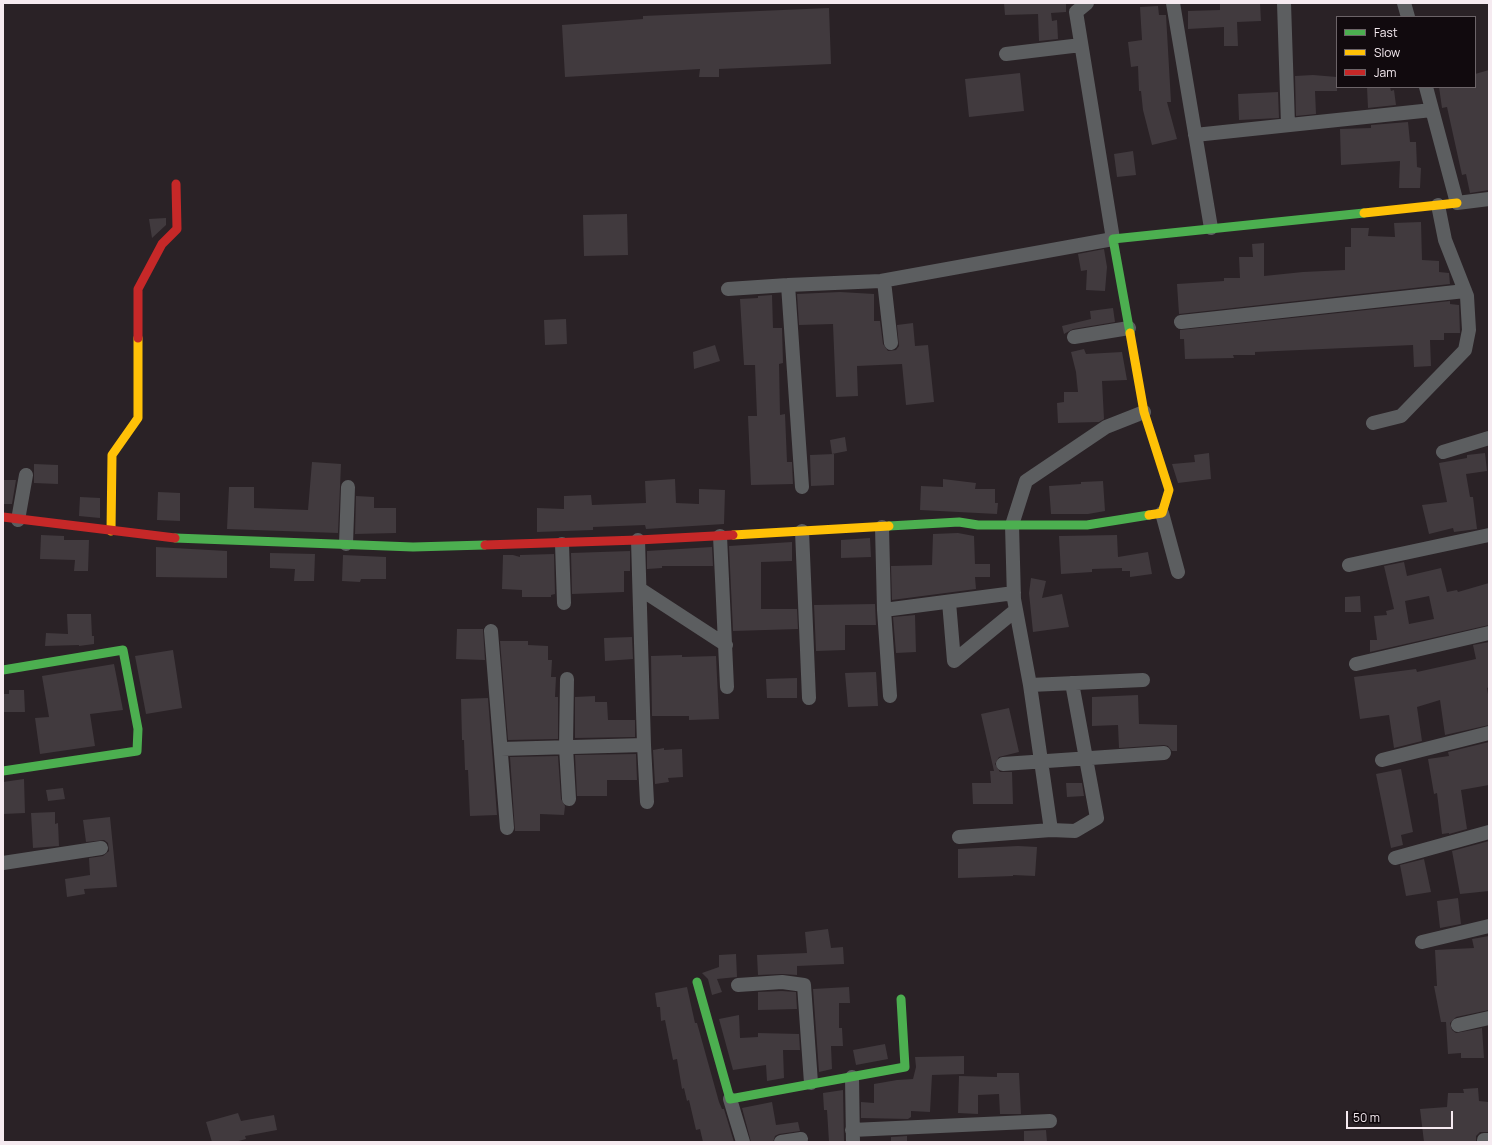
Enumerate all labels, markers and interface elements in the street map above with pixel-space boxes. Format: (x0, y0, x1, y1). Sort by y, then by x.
legend (1336, 16, 1476, 88)
text: Fast (1374, 24, 1398, 41)
text: Slow (1374, 44, 1400, 61)
text: Jam (1374, 64, 1396, 81)
scale bar (1348, 1103, 1455, 1129)
text: 50 m (1353, 1109, 1380, 1126)

